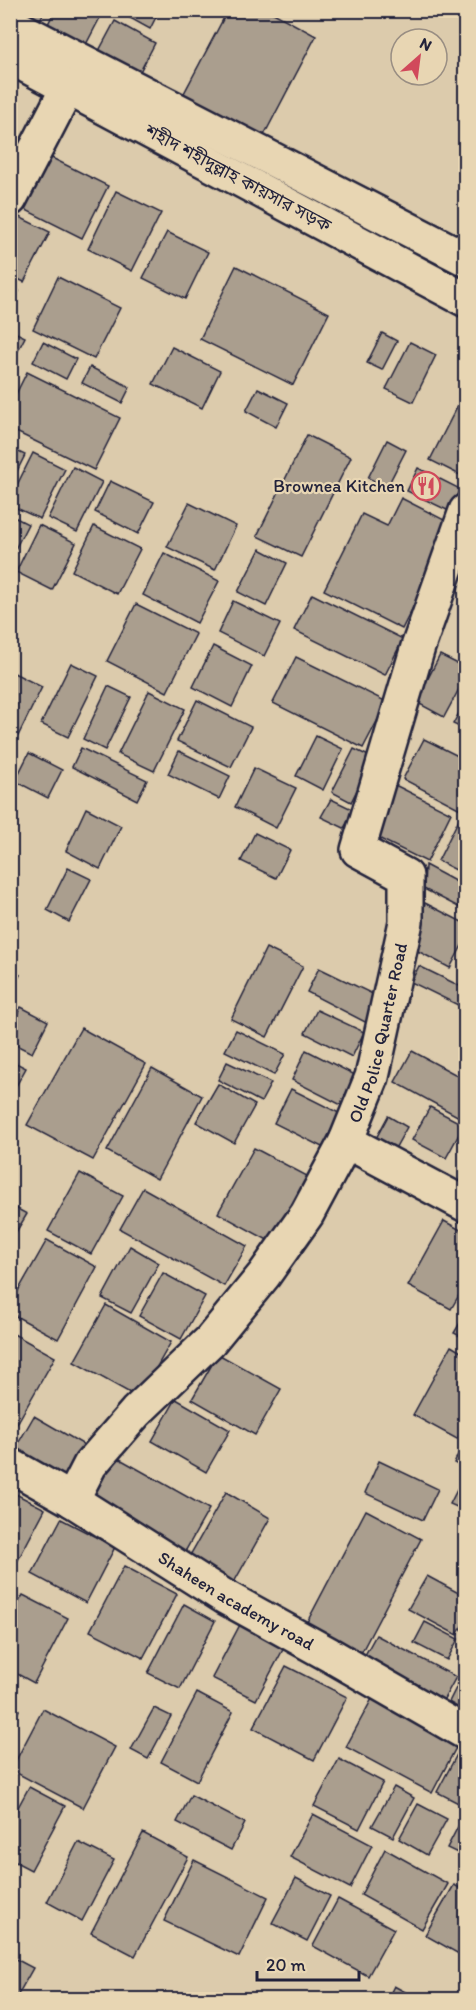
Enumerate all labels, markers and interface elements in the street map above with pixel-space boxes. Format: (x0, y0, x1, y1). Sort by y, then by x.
north arrow (389, 27, 449, 87)
text: N (417, 33, 435, 55)
street label: শহীদ শহীদুল্লাহ কায়সার সড়ক (140, 119, 335, 237)
restaurant icon: Brownea Kitchen (410, 470, 442, 502)
place label: Brownea Kitchen (273, 475, 405, 497)
street label: Old Police Quarter Road (343, 941, 412, 1126)
street label: Shaheen academy road (154, 1546, 318, 1655)
scale bar (257, 1944, 359, 1982)
text: 20 m (266, 1954, 306, 1976)

